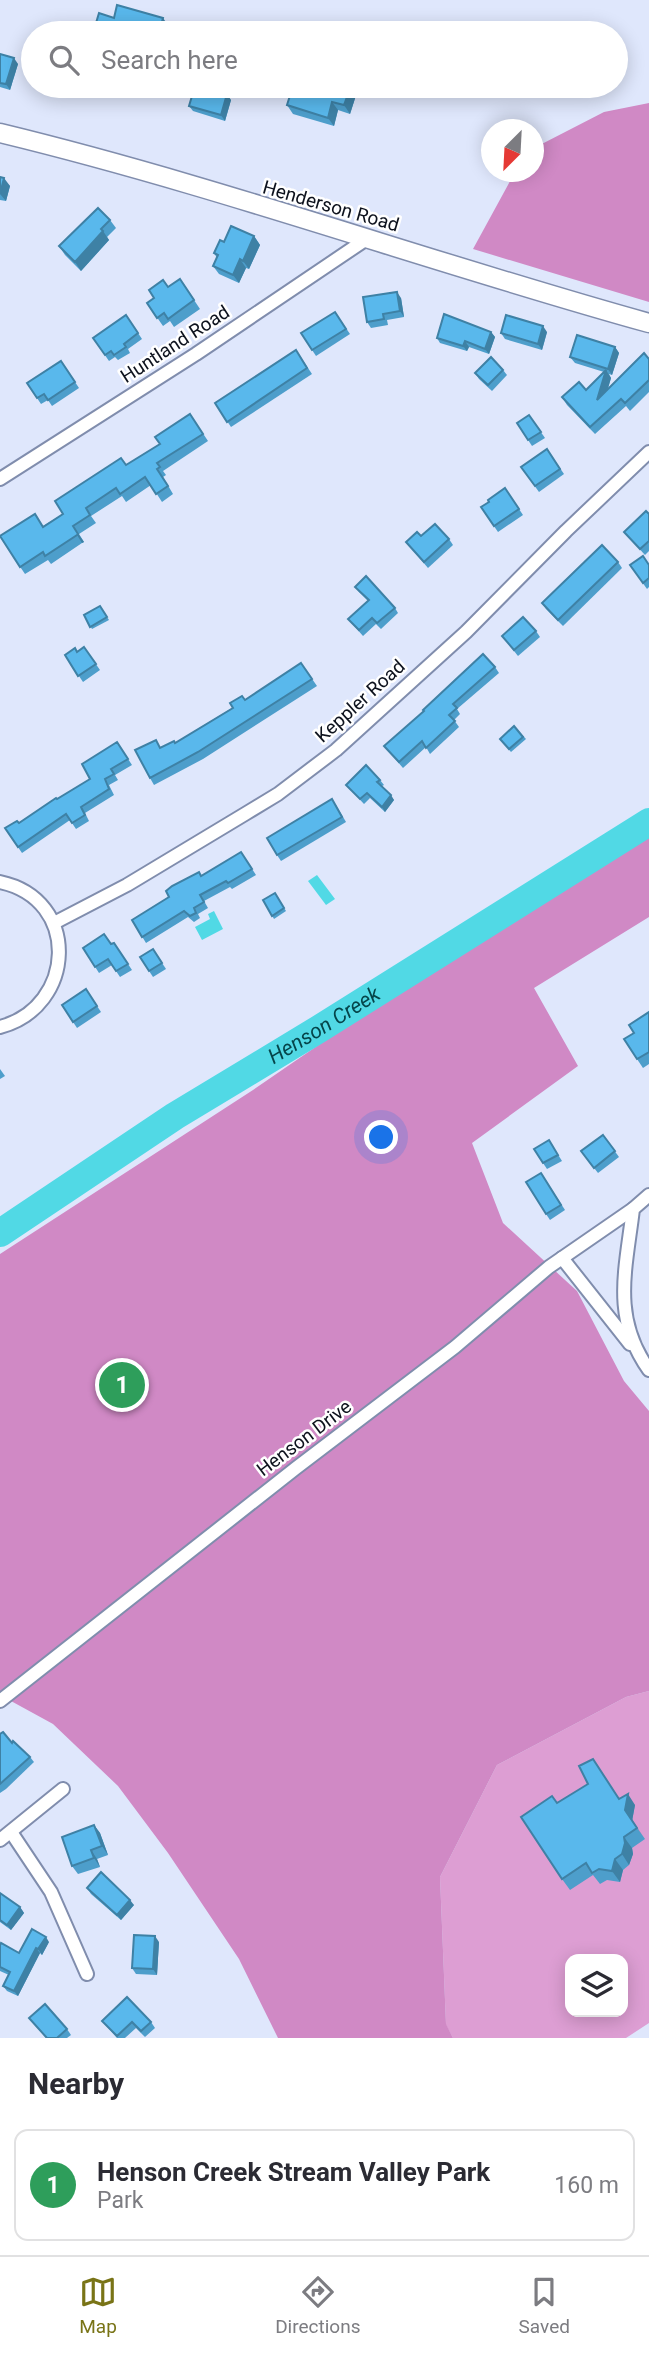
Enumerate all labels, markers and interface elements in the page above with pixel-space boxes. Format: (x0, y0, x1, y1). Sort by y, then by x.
search box (21, 21, 628, 98)
icon: search (45, 41, 83, 79)
text: Search here (101, 45, 238, 75)
north arrow (481, 119, 544, 182)
street label: Henderson Road (260, 176, 402, 236)
street label: Huntland Road (116, 300, 234, 388)
street label: Keppler Road (310, 655, 410, 747)
water label: Henson Creek (264, 981, 385, 1069)
your location (364, 1120, 398, 1154)
pin: 1 (99, 1359, 145, 1411)
street label: Henson Drive (252, 1395, 356, 1481)
map controls (565, 1954, 628, 2017)
button: layers (565, 1954, 628, 2017)
text: Nearby (28, 2066, 124, 2101)
text: Henson Creek Stream Valley Park (97, 2157, 490, 2187)
text: 1 (46, 2172, 60, 2199)
text: 160 m (554, 2172, 619, 2199)
text: Park (97, 2187, 143, 2214)
tab: Map (79, 2273, 117, 2338)
tab: Directions (275, 2273, 360, 2338)
tab: Saved (519, 2273, 570, 2338)

